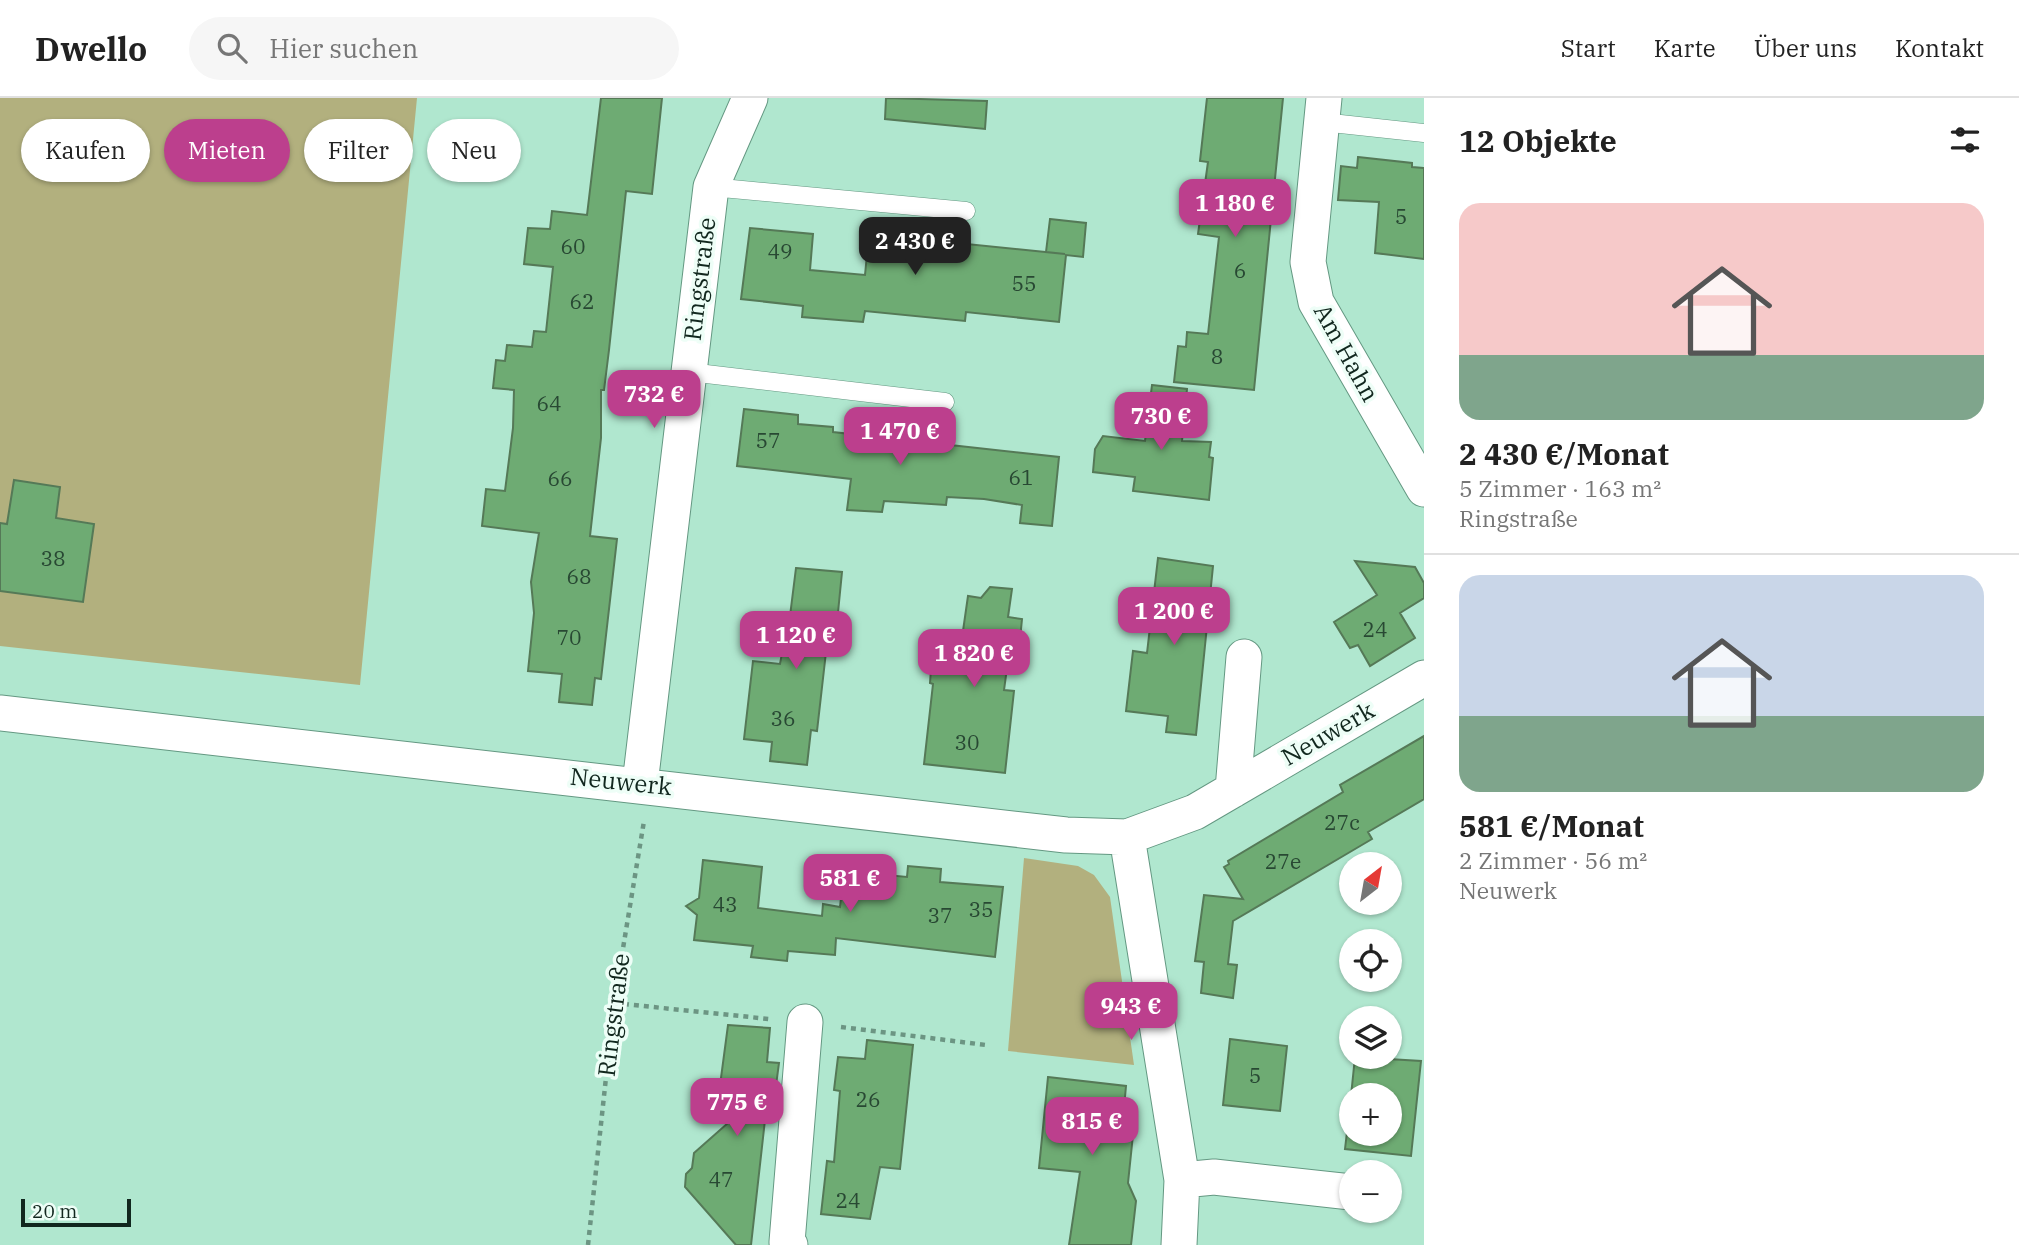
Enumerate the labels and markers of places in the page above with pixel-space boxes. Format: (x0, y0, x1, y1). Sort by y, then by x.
pin: 1 180 € (1170, 180, 1300, 239)
pin: 2 430 € (850, 218, 980, 277)
pin: 732 € (605, 370, 703, 430)
pin: 730 € (1112, 392, 1210, 452)
pin: 1 470 € (835, 408, 965, 467)
pin: 1 200 € (1109, 588, 1239, 647)
pin: 1 120 € (731, 612, 861, 671)
pin: 1 820 € (909, 630, 1039, 689)
pin: 581 € (801, 854, 899, 914)
pin: 943 € (1082, 982, 1180, 1042)
pin: 775 € (688, 1079, 786, 1138)
pin: 815 € (1043, 1098, 1141, 1157)

